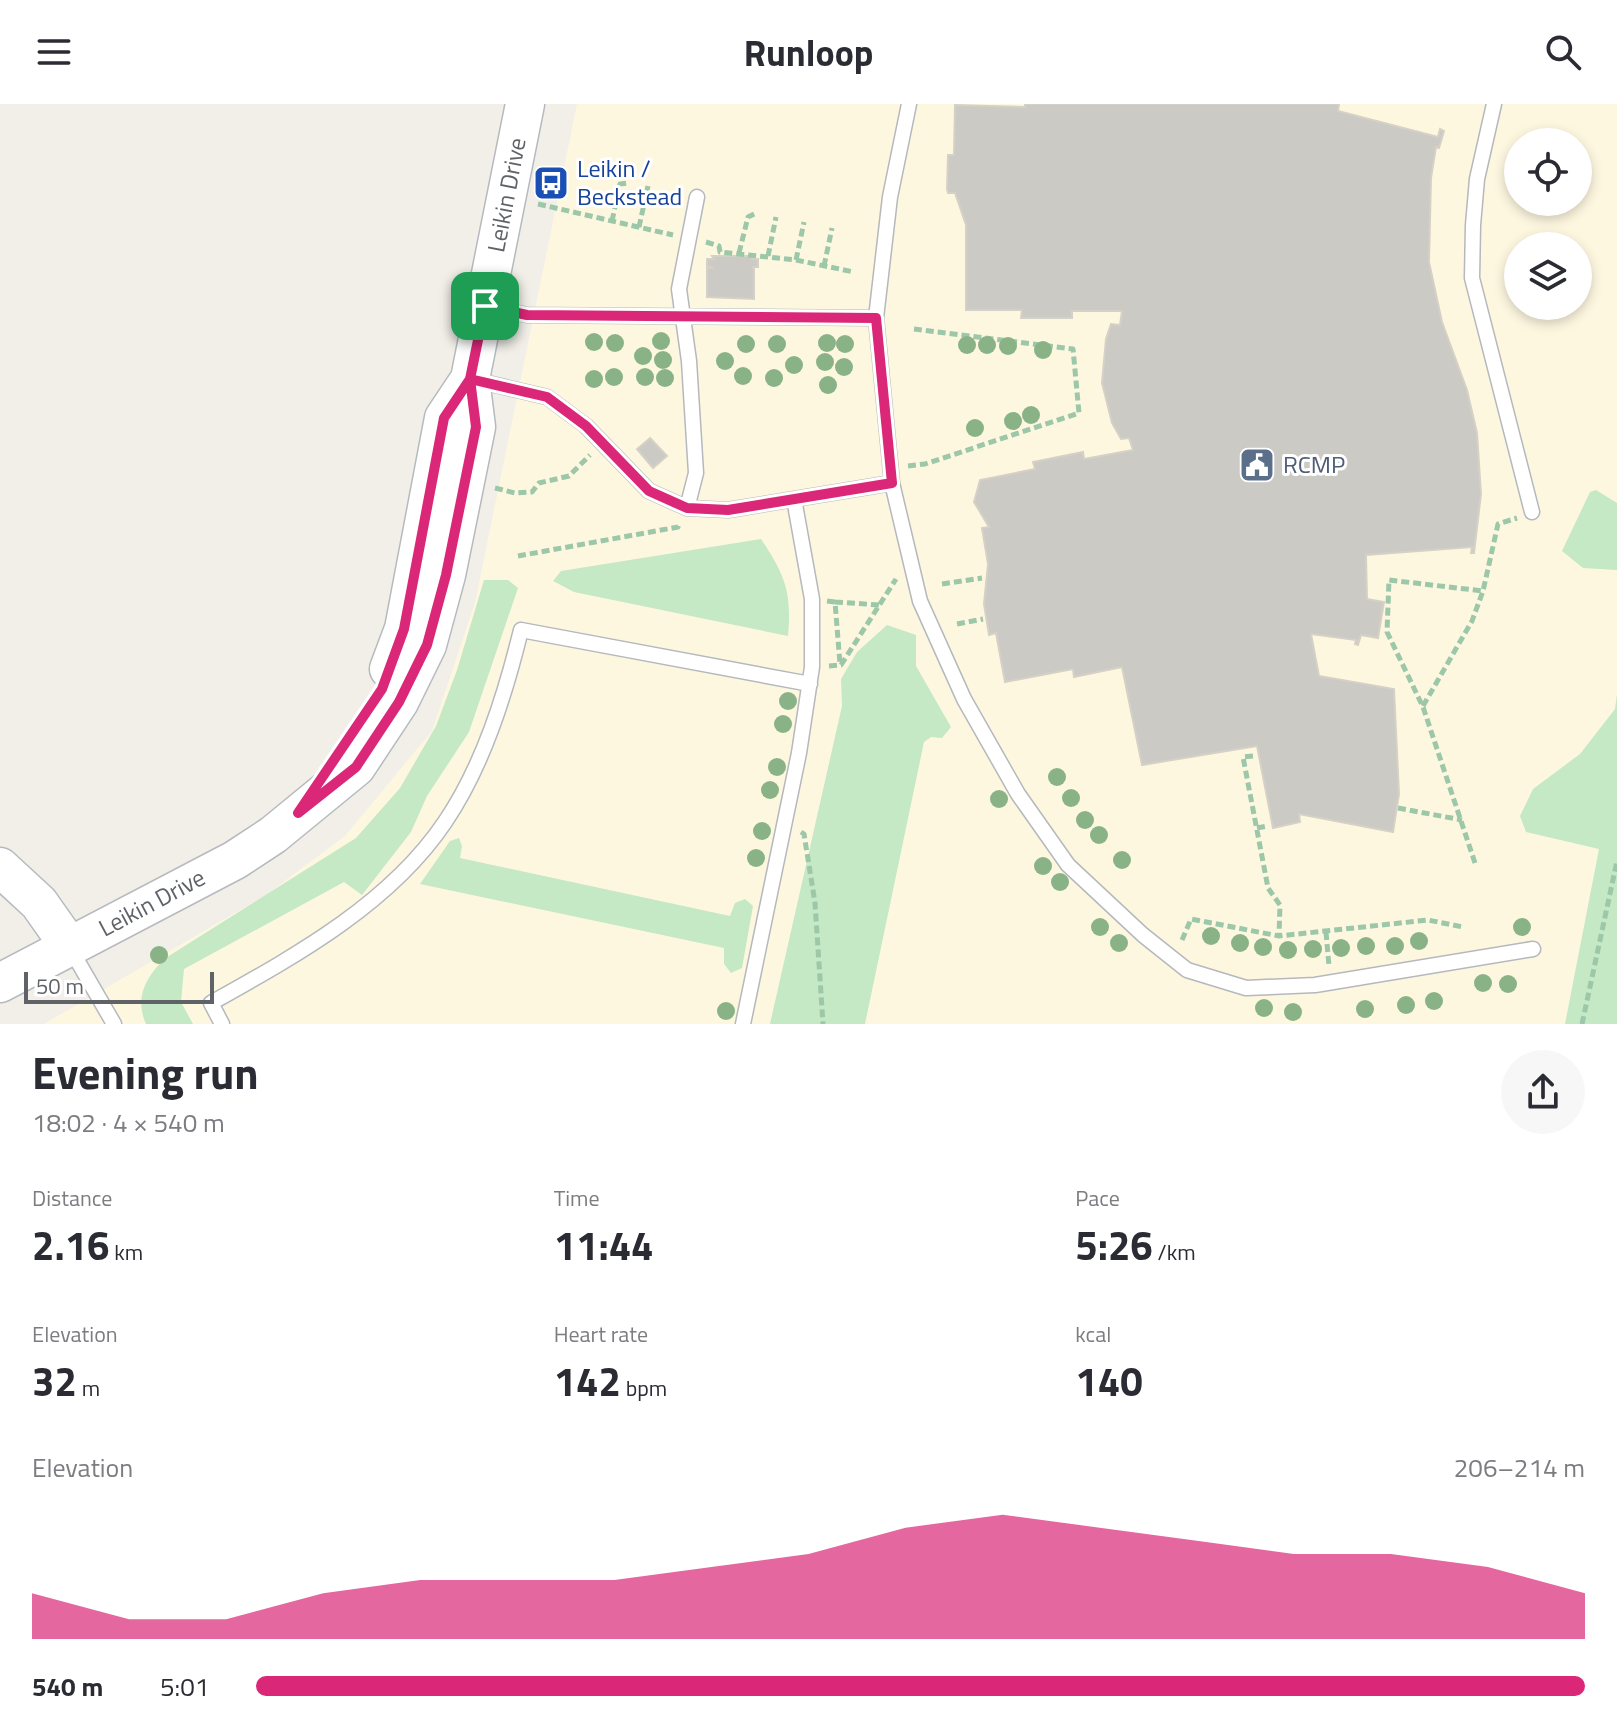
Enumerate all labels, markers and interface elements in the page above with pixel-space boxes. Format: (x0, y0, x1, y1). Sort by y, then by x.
text: Runloop (744, 25, 873, 80)
icon: menu (32, 30, 76, 74)
icon: search (1541, 30, 1585, 74)
map controls (1504, 128, 1592, 320)
button: locate (1504, 128, 1592, 216)
street label: Leikin Drive (477, 134, 535, 255)
place label: Leikin / Beckstead (577, 150, 682, 214)
bus stop icon: Leikin / Beckstead (532, 164, 570, 202)
button: layers (1504, 232, 1592, 320)
pin (451, 272, 519, 340)
icon: arrive (463, 284, 507, 328)
public building icon: RCMP (1238, 446, 1276, 484)
place label: RCMP (1283, 446, 1345, 482)
street label: Leikin Drive (92, 859, 211, 945)
scale bar (24, 968, 214, 1004)
text: 50 m (36, 969, 84, 1003)
text: Evening run (32, 1039, 259, 1106)
button: share (1501, 1050, 1585, 1134)
text: 18:02 · 4 × 540 m (32, 1103, 225, 1142)
text: Distance (32, 1181, 112, 1215)
text: Time (554, 1181, 600, 1215)
text: Pace (1075, 1181, 1120, 1215)
text: 2.16 (32, 1215, 109, 1276)
text: 11:44 (554, 1215, 654, 1276)
text: 5:26 (1075, 1215, 1153, 1276)
text: km (109, 1235, 143, 1269)
text: /km (1153, 1235, 1196, 1269)
text: Elevation (32, 1317, 118, 1351)
text: Heart rate (554, 1317, 648, 1351)
text: kcal (1075, 1317, 1111, 1351)
text: 32 (32, 1351, 77, 1412)
text: 142 (554, 1351, 621, 1412)
text: 140 (1075, 1351, 1143, 1412)
text: m (77, 1371, 100, 1405)
text: bpm (621, 1371, 667, 1405)
text: Elevation (32, 1448, 133, 1487)
text: 206–214 m (1454, 1448, 1585, 1487)
text: 540 m (32, 1667, 103, 1706)
text: 5:01 (160, 1667, 209, 1706)

